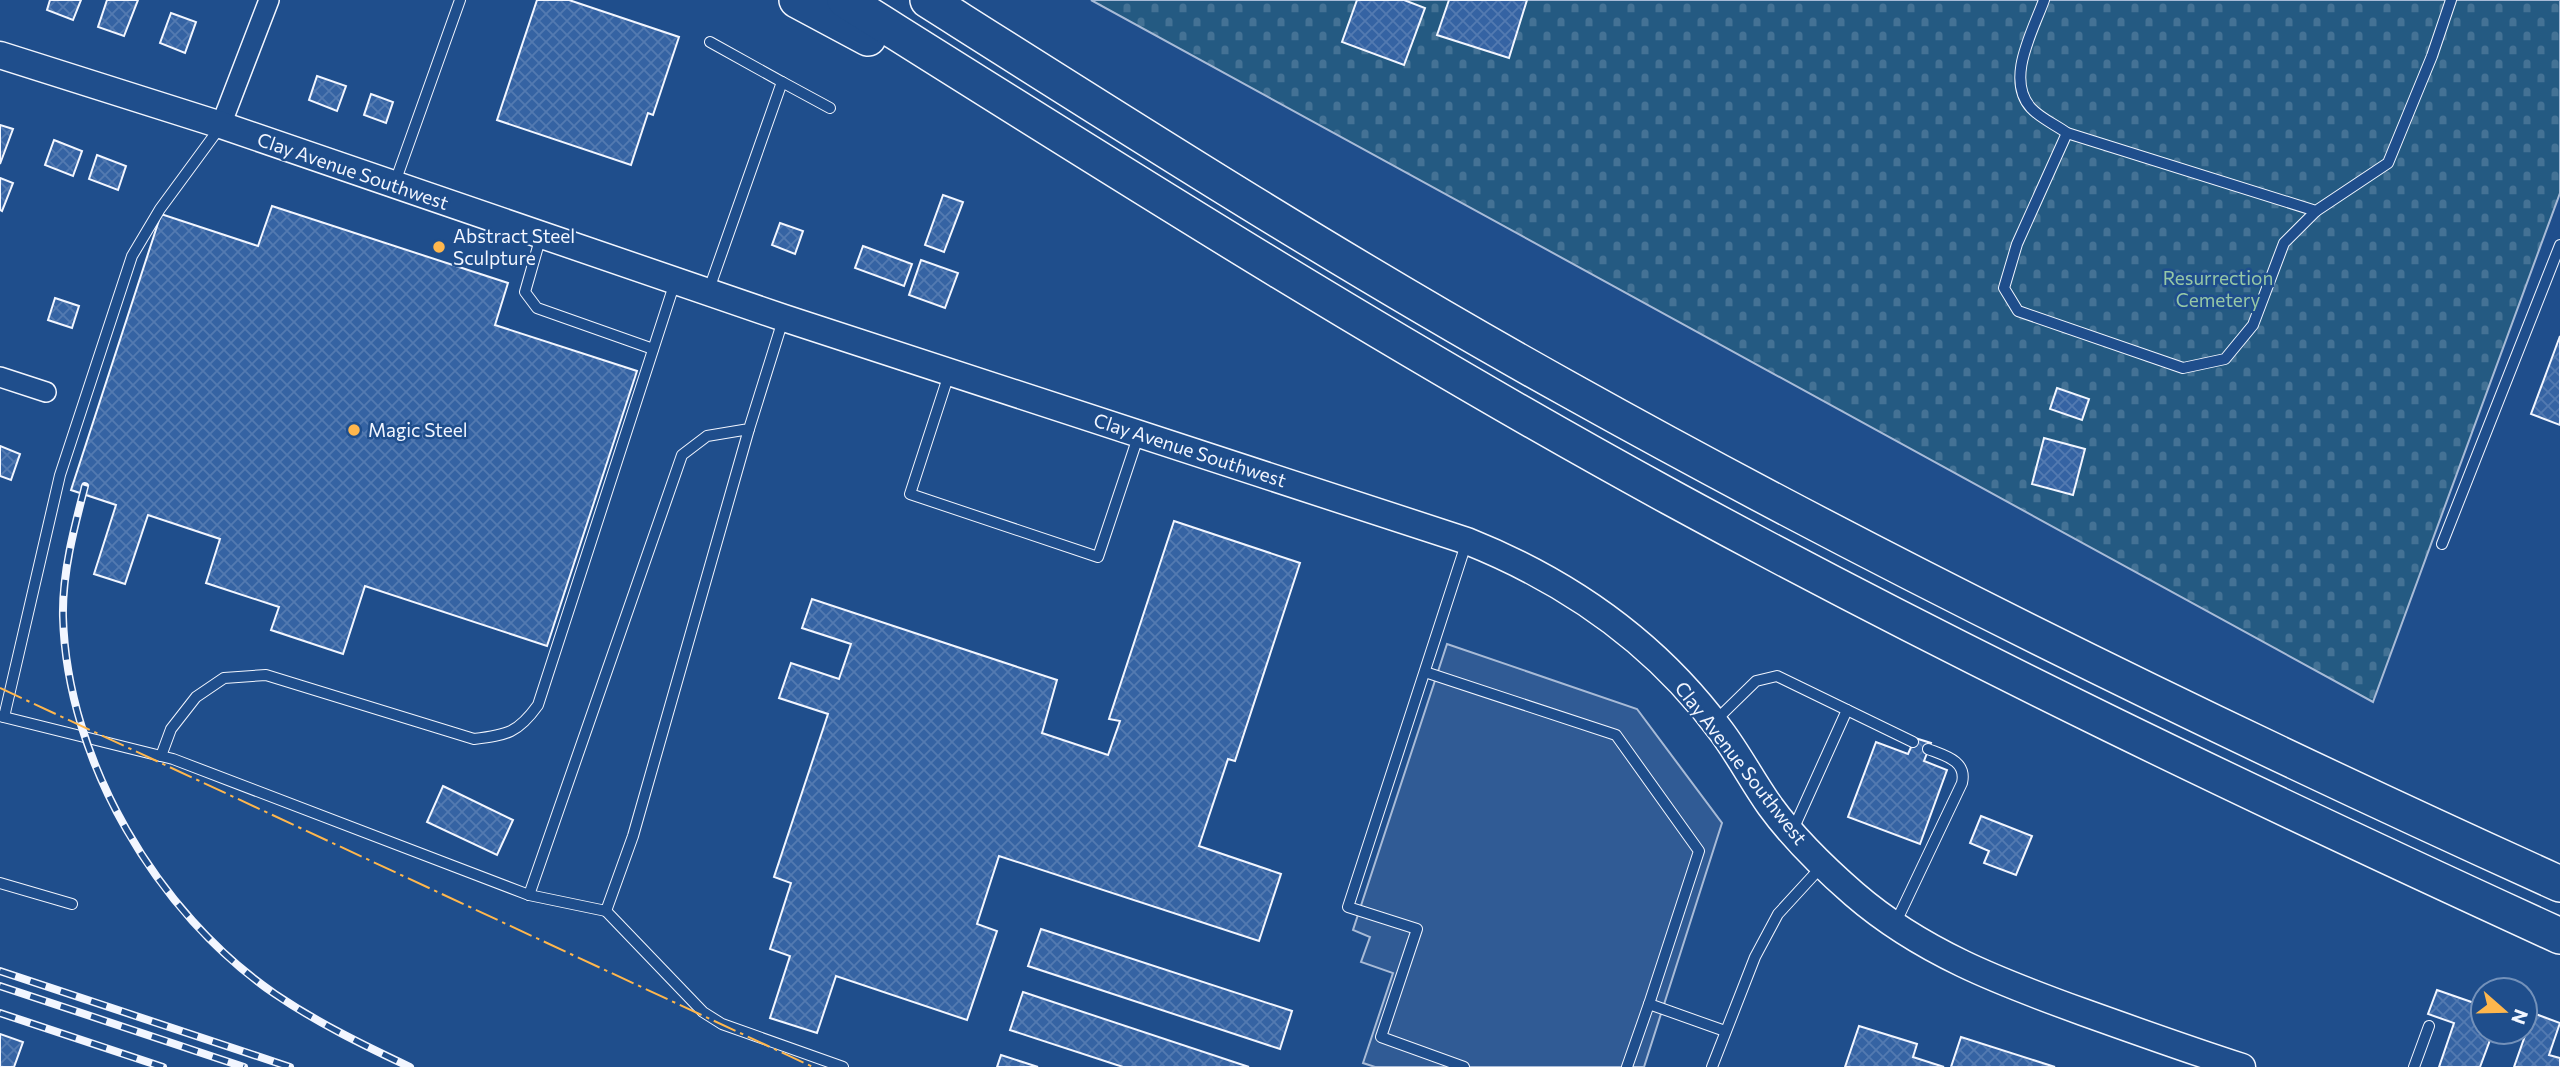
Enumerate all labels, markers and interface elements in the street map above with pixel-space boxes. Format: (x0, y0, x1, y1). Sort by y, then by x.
street label: Clay Avenue Southwest (254, 127, 452, 214)
place label: Abstract Steel Sculpture (453, 224, 575, 269)
marker: Abstract Steel Sculpture (431, 239, 447, 255)
park label: Resurrection Cemetery (2163, 266, 2273, 311)
street label: Clay Avenue Southwest (1091, 408, 1289, 492)
place label: Magic Steel (368, 418, 468, 441)
marker: Magic Steel (346, 422, 362, 438)
street label: Clay Avenue Southwest (1671, 676, 1812, 849)
north arrow (2469, 976, 2539, 1046)
text: N (2507, 1006, 2534, 1028)

